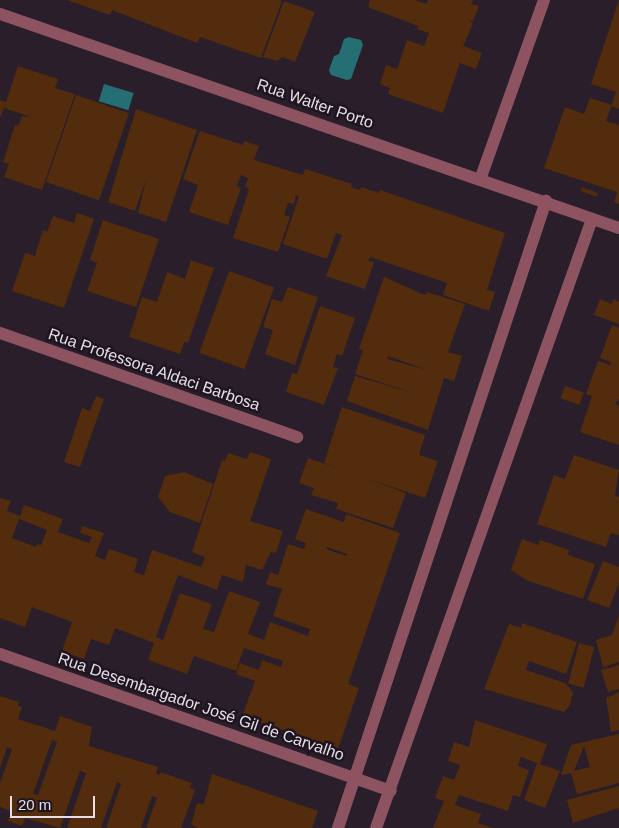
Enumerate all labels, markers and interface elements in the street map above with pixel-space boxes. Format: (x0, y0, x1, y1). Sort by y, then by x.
street label: Rua Walter Porto (254, 75, 376, 133)
street label: Rua Professora Aldaci Barbosa (45, 325, 263, 415)
street label: Rua Desembargador José Gil de Carvalho (55, 649, 347, 765)
scale bar (12, 786, 98, 818)
text: 20 m (18, 796, 51, 813)

